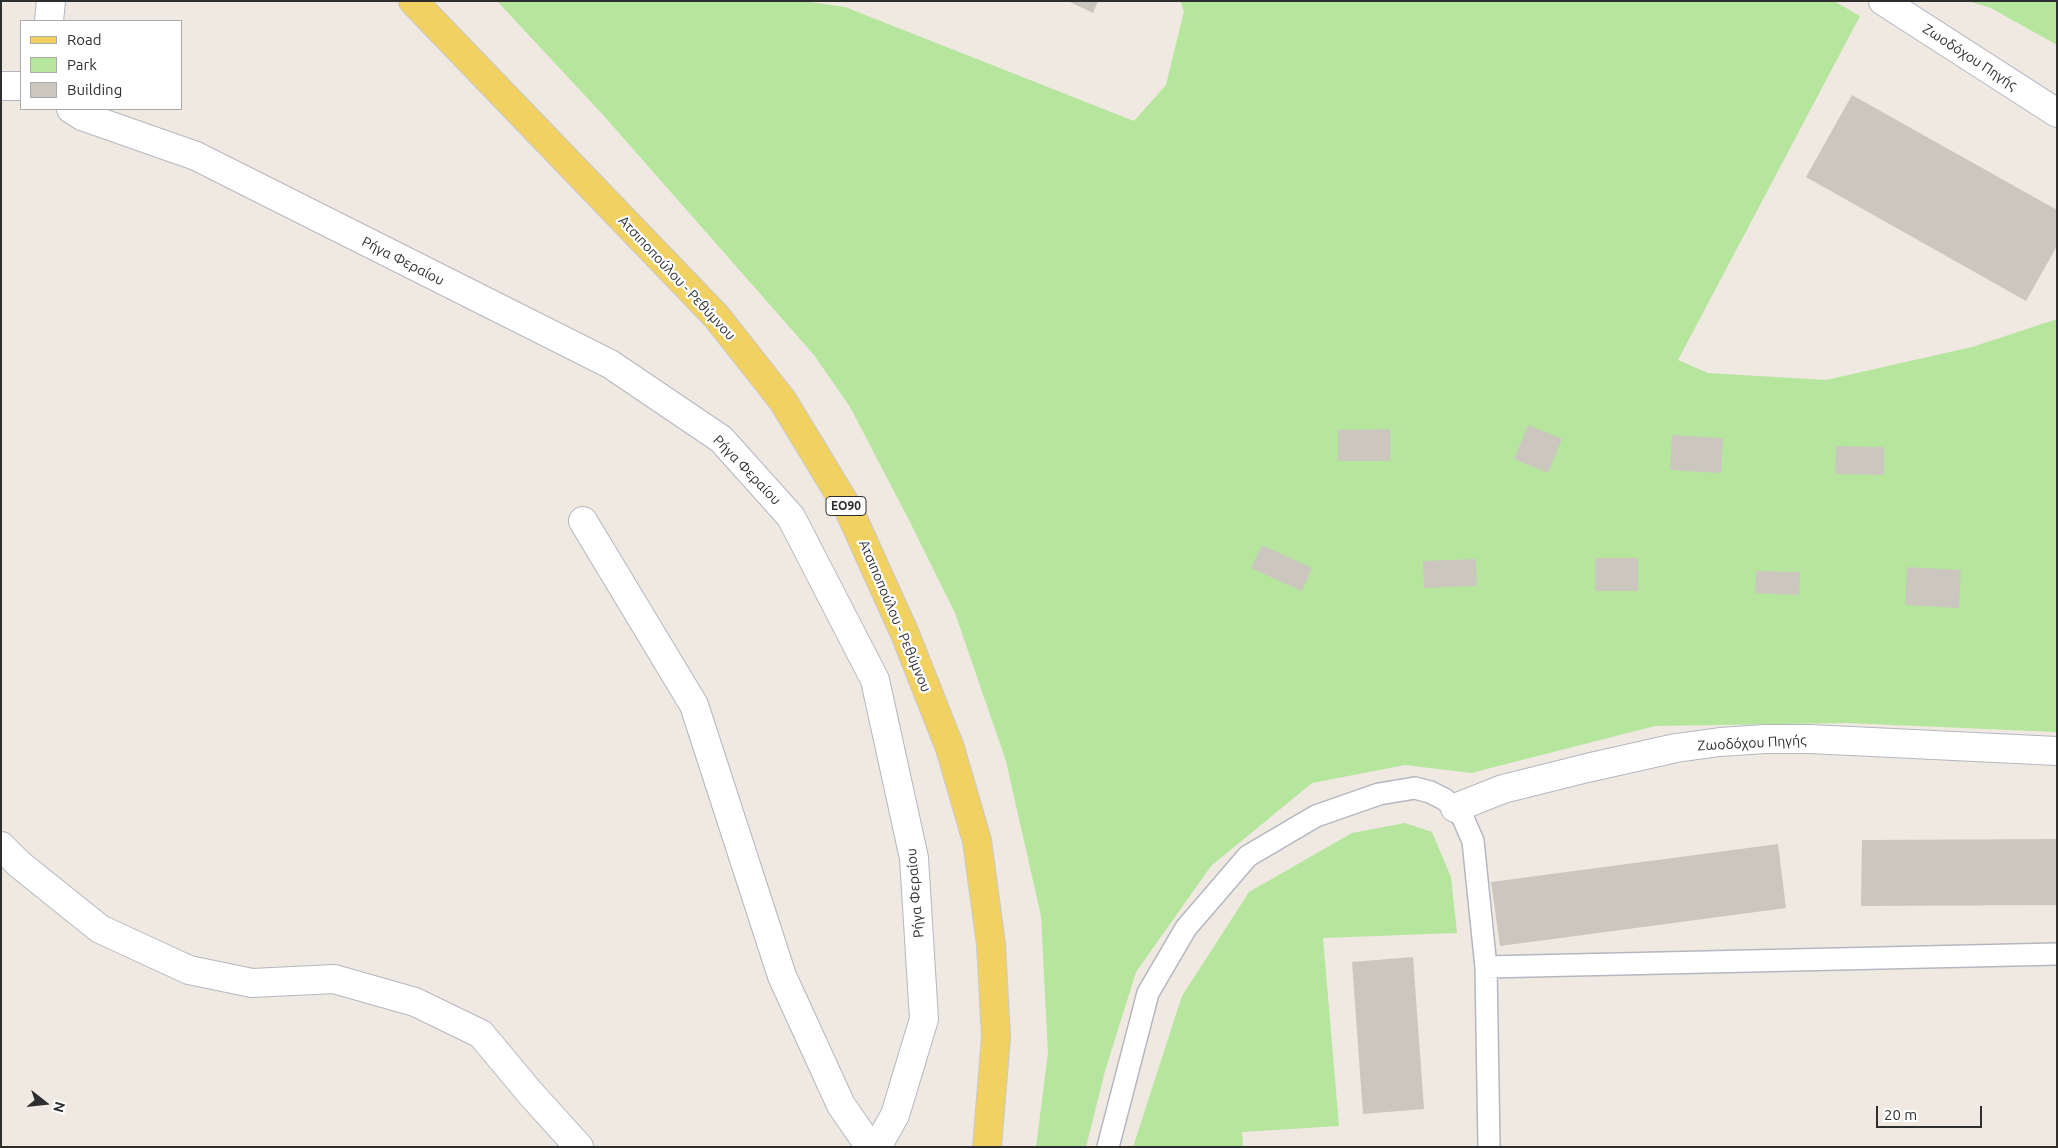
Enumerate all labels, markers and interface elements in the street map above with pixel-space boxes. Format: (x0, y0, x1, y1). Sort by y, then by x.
legend (20, 20, 182, 110)
street label: Ζωοδόχου Πηγής (1920, 20, 2020, 94)
text: Road (67, 31, 102, 48)
text: Park (67, 56, 97, 73)
text: Building (67, 81, 122, 98)
street label: Ατσιποπούλου - Ρεθύμνου (615, 212, 739, 344)
street label: Ρήγα Φεραίου (359, 233, 447, 289)
street label: Ρήγα Φεραίου (710, 432, 784, 508)
road number: ΕΟ90 (826, 496, 866, 516)
street label: Ατσιποπούλου - Ρεθύμνου (855, 537, 935, 695)
street label: Ζωοδόχου Πηγής (1697, 732, 1807, 754)
street label: Ρήγα Φεραίου (903, 847, 927, 939)
north arrow (20, 1078, 70, 1128)
scale bar (1878, 1096, 1984, 1128)
text: N (50, 1100, 69, 1114)
text: 20 m (1884, 1106, 1917, 1123)

